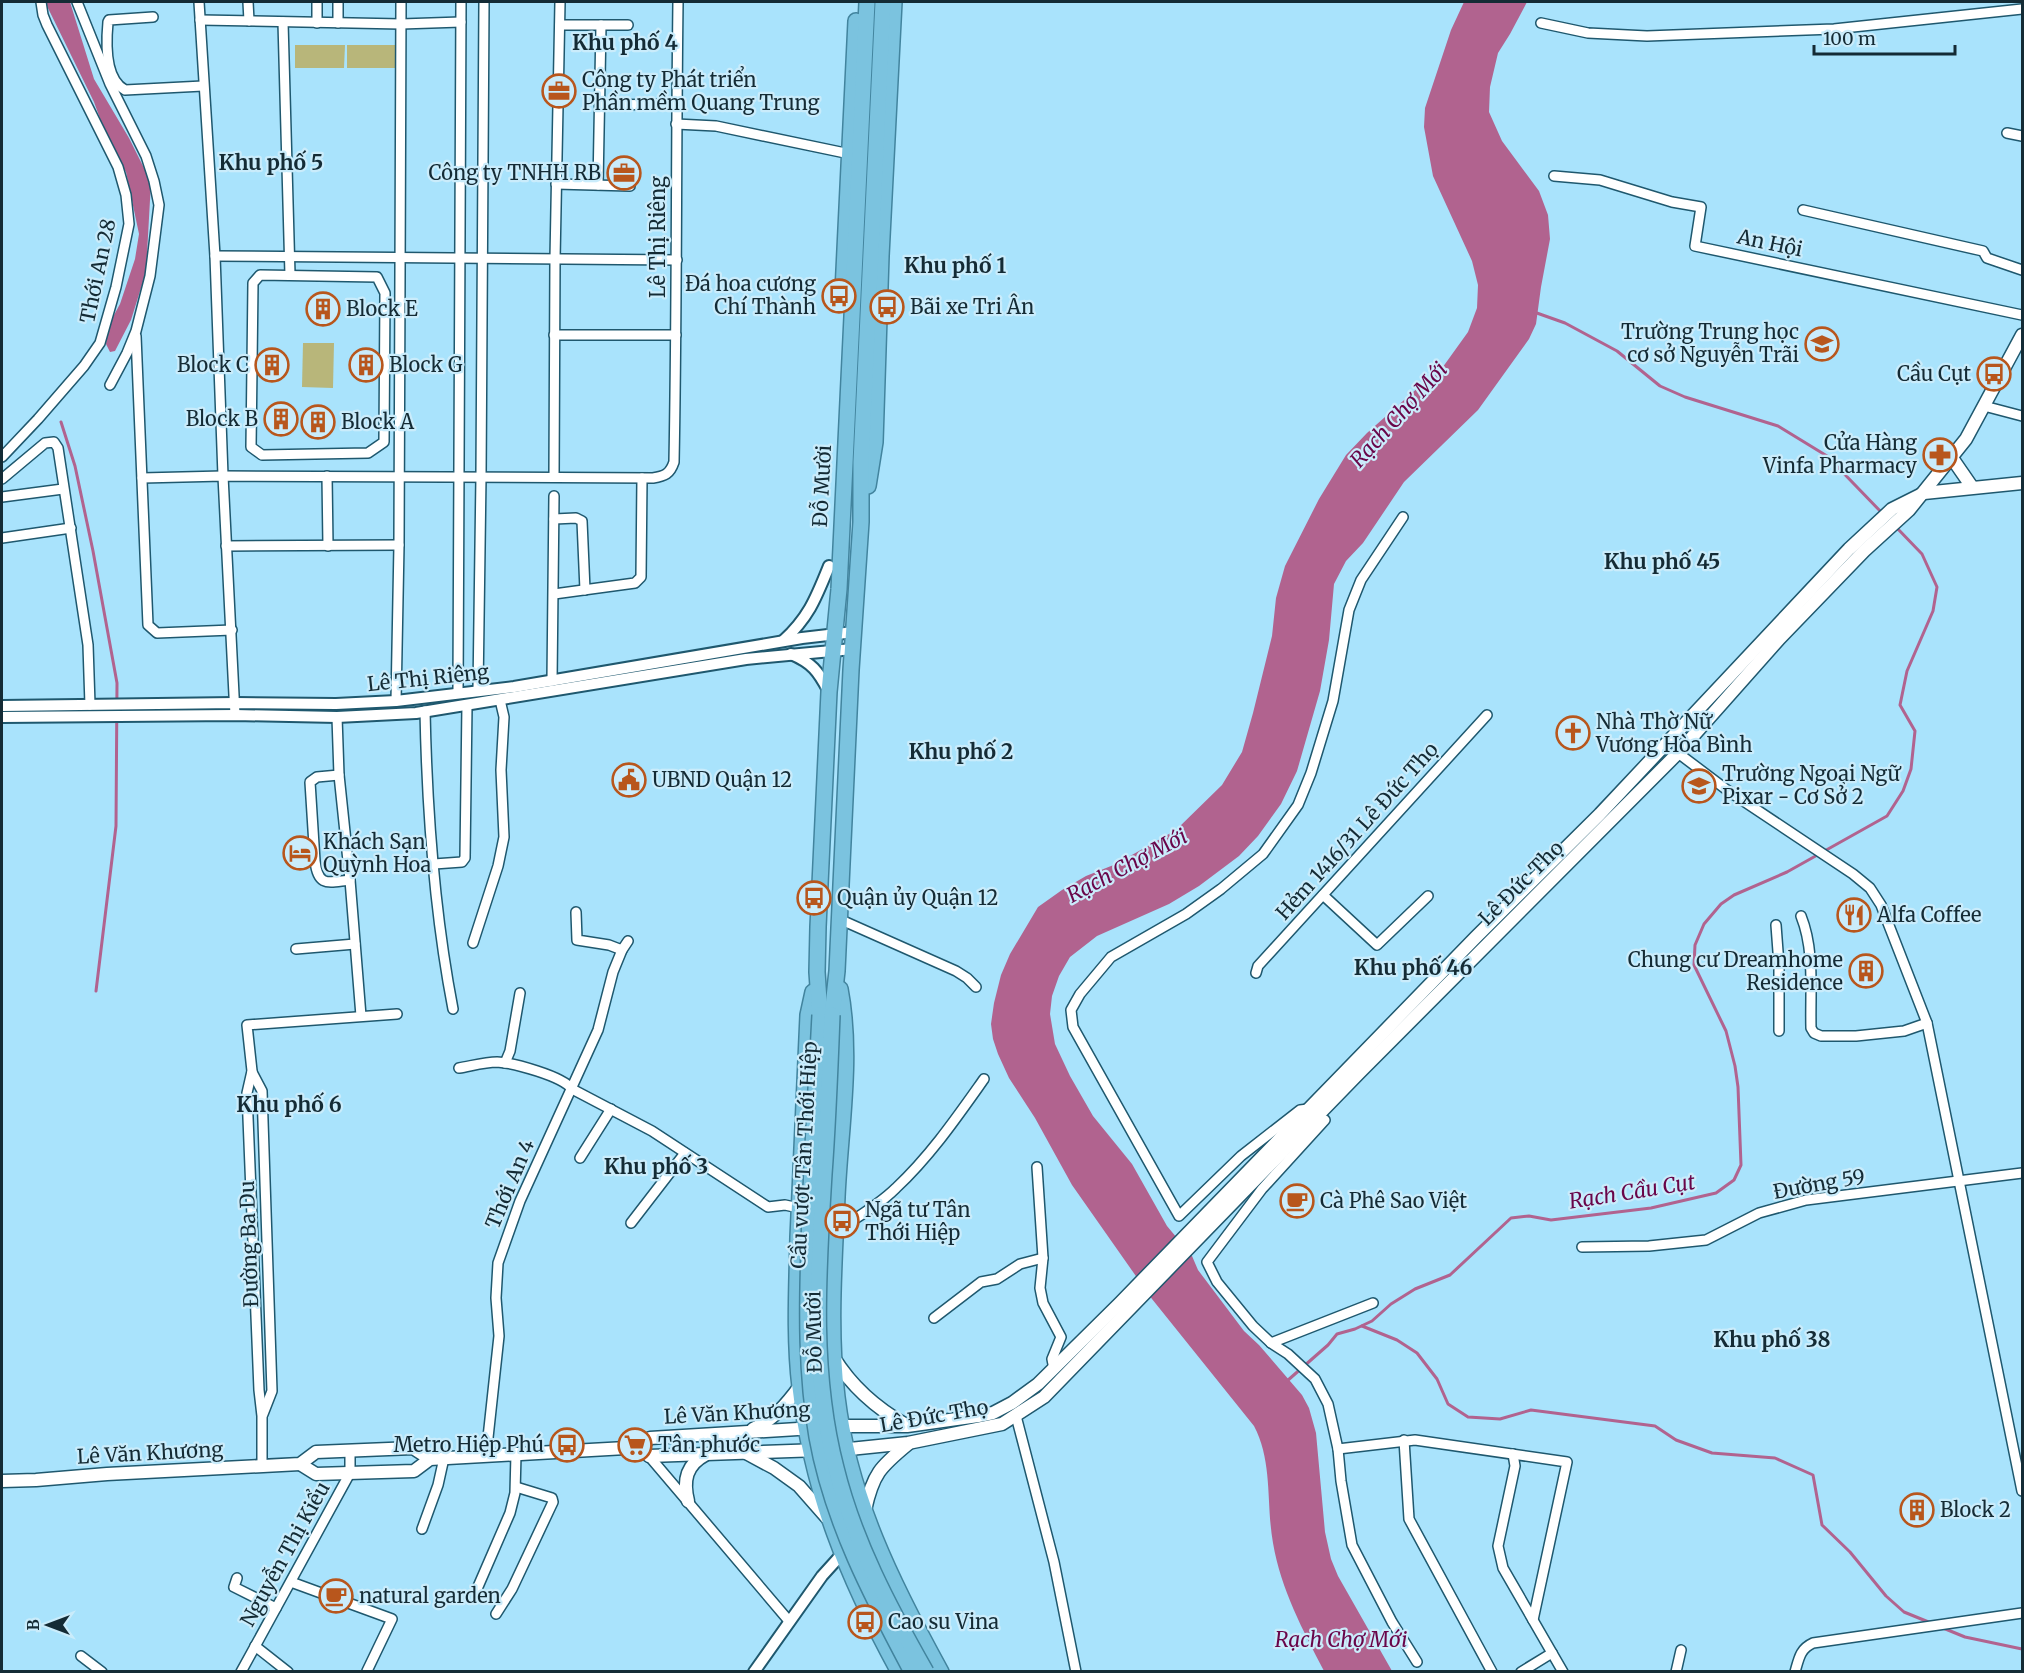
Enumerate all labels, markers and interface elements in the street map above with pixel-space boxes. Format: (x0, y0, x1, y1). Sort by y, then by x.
scale bar (1814, 18, 1955, 56)
text: 100 m (1823, 27, 1876, 50)
district label: Khu phố 4 (572, 29, 678, 56)
place label: Công ty Phát triển Phần mềm Quang Trung (582, 65, 820, 115)
office icon: Công ty Phát triển Phần mềm Quang Trung (541, 73, 577, 109)
district label: Khu phố 5 (219, 149, 323, 176)
office icon: Công ty TNHH RB (606, 155, 642, 191)
place label: Công ty TNHH RB (429, 160, 601, 185)
street label: Lê Thị Riêng (645, 176, 670, 298)
street label: Thới An 28 (74, 217, 121, 325)
street label: An Hội (1734, 223, 1805, 262)
district label: Khu phố 1 (904, 252, 1006, 279)
place label: Đá hoa cương Chí Thành (685, 271, 816, 319)
bus stop icon: Đá hoa cương Chí Thành (821, 278, 857, 314)
bus stop icon: Bãi xe Tri Ân (869, 289, 905, 325)
building icon: Block E (305, 291, 341, 327)
place label: Bãi xe Tri Ân (910, 293, 1034, 319)
place label: Block E (346, 296, 418, 321)
place label: Trường Trung học cơ sở Nguyễn Trãi (1621, 319, 1799, 367)
school or university icon: Trường Trung học cơ sở Nguyễn Trãi (1804, 326, 1840, 362)
building icon: Block C (254, 347, 290, 383)
building icon: Block G (348, 347, 384, 383)
place label: Block C (177, 352, 249, 377)
place label: Block G (389, 352, 463, 377)
water label: Rạch Chợ Mới (1344, 356, 1453, 473)
bus stop icon: Cầu Cụt (1976, 356, 2012, 392)
place label: Cầu Cụt (1897, 361, 1971, 386)
building icon: Block B (263, 401, 299, 437)
building icon: Block A (300, 404, 336, 440)
place label: Block B (186, 406, 258, 431)
place label: Block A (341, 409, 415, 434)
place label: Cửa Hàng Vinfa Pharmacy (1762, 430, 1917, 478)
pharmacy icon: Cửa Hàng Vinfa Pharmacy (1922, 437, 1958, 473)
street label: Đỗ Mười (806, 444, 836, 528)
district label: Khu phố 45 (1604, 548, 1720, 575)
street label: Lê Thị Riêng (366, 659, 490, 696)
place label: Nhà Thờ Nữ Vương Hòa Bình (1595, 709, 1753, 757)
church icon: Nhà Thờ Nữ Vương Hòa Bình (1555, 715, 1591, 751)
street label: Hẻm 1416/31 Lê Đức Thọ (1270, 736, 1443, 925)
district label: Khu phố 2 (909, 738, 1013, 765)
place label: Trường Ngoại Ngữ Pixar - Cơ Sở 2 (1722, 761, 1901, 809)
public building icon: UBND Quận 12 (611, 762, 647, 798)
place label: UBND Quận 12 (652, 767, 792, 792)
school or university icon: Trường Ngoại Ngữ Pixar - Cơ Sở 2 (1681, 768, 1717, 804)
water label: Rạch Chợ Mới (1062, 822, 1192, 909)
place label: Khách Sạn Quỳnh Hoa (323, 829, 432, 877)
hotel icon: Khách Sạn Quỳnh Hoa (282, 835, 318, 871)
street label: Lê Đức Thọ (1473, 835, 1568, 930)
bus stop icon: Quận ủy Quận 12 (796, 880, 832, 916)
place label: Quận ủy Quận 12 (837, 885, 998, 910)
restaurant icon: Alfa Coffee (1836, 897, 1872, 933)
place label: Alfa Coffee (1876, 902, 1982, 927)
place label: Chung cư Dreamhome Residence (1628, 947, 1843, 995)
building icon: Chung cư Dreamhome Residence (1848, 953, 1884, 989)
district label: Khu phố 46 (1354, 954, 1472, 981)
street label: Cầu vượt Tân Thới Hiệp (785, 1041, 822, 1269)
district label: Khu phố 6 (236, 1091, 342, 1118)
street label: Thới An 4 (480, 1135, 540, 1232)
district label: Khu phố 3 (604, 1153, 708, 1180)
street label: Đường 59 (1771, 1163, 1867, 1204)
water label: Rạch Cầu Cụt (1567, 1168, 1698, 1215)
street label: Đường Ba Du (234, 1180, 263, 1308)
cafe icon: Cà Phê Sao Việt (1279, 1183, 1315, 1219)
place label: Cà Phê Sao Việt (1320, 1188, 1467, 1213)
place label: Ngã tư Tân Thới Hiệp (865, 1197, 970, 1245)
bus stop icon: Ngã tư Tân Thới Hiệp (824, 1203, 860, 1239)
street label: Đỗ Mười (799, 1291, 827, 1373)
district label: Khu phố 38 (1713, 1326, 1831, 1353)
street label: Lê Đức Thọ (878, 1394, 990, 1437)
street label: Lê Văn Khương (663, 1396, 811, 1429)
bus stop icon: Metro Hiệp Phú (549, 1427, 585, 1463)
supermarket icon: Tân phước (617, 1427, 653, 1463)
place label: Metro Hiệp Phú (393, 1432, 544, 1457)
place label: Tân phước (658, 1432, 760, 1457)
street label: Lê Văn Khương (76, 1436, 224, 1469)
street label: Nguyễn Thị Kiểu (233, 1476, 335, 1630)
building icon: Block 2 (1899, 1492, 1935, 1528)
place label: Block 2 (1940, 1497, 2011, 1522)
cafe icon: natural garden (318, 1578, 354, 1614)
place label: natural garden (359, 1583, 501, 1608)
north arrow (18, 1595, 78, 1655)
bus stop icon: Cao su Vina (847, 1604, 883, 1640)
place label: Cao su Vina (888, 1609, 999, 1634)
text: B (23, 1619, 43, 1631)
water label: Rạch Chợ Mới (1275, 1626, 1407, 1653)

